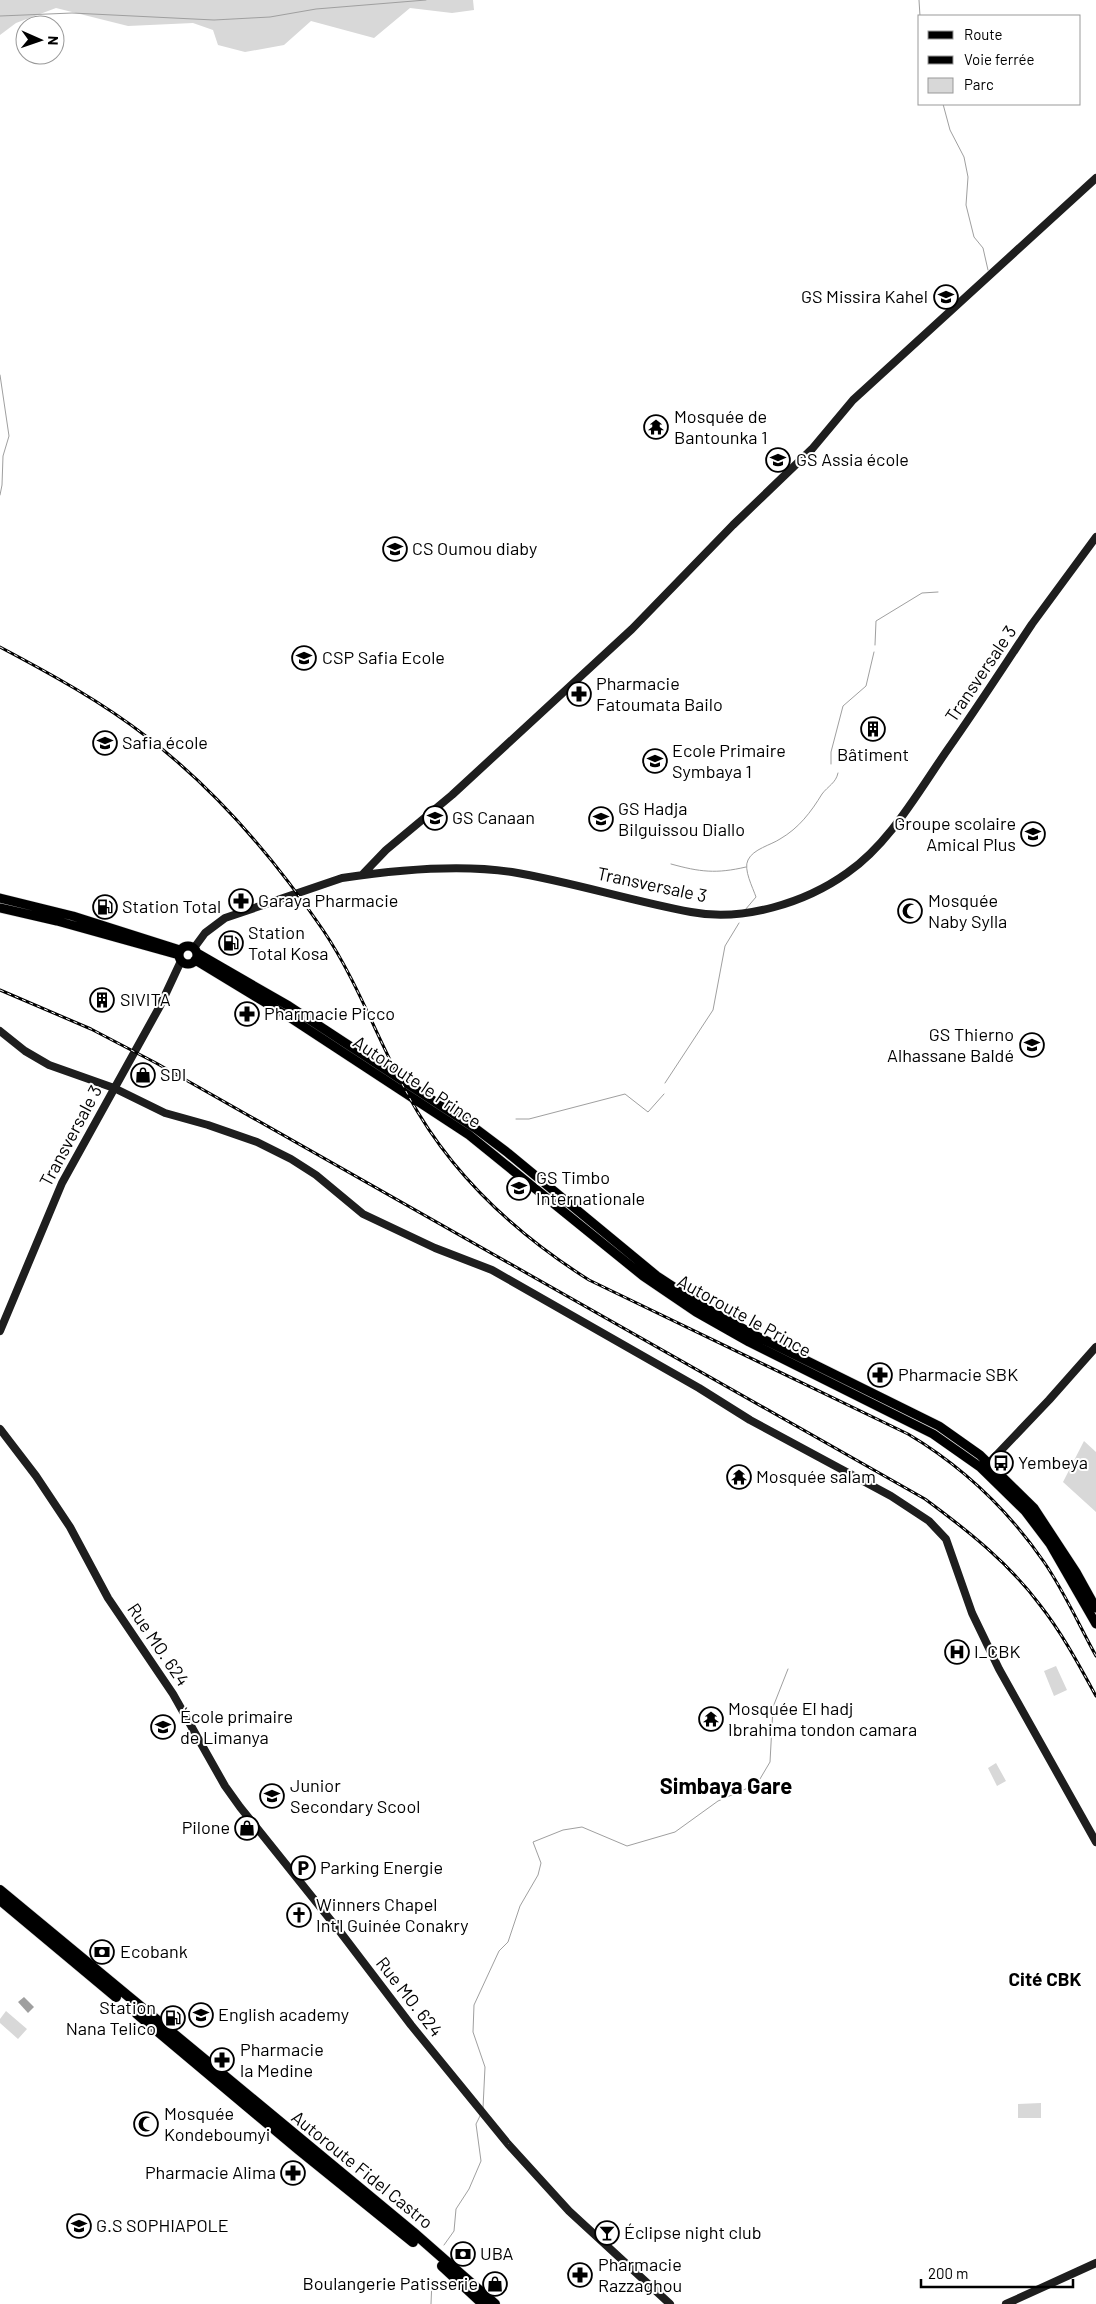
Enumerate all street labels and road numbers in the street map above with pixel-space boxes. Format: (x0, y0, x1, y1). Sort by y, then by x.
street label: Transversale 3 (940, 621, 1020, 726)
street label: Transversale 3 (595, 862, 709, 906)
street label: Autoroute le Prince (349, 1030, 486, 1132)
street label: Transversale 3 (34, 1081, 106, 1190)
street label: Autoroute le Prince (674, 1269, 815, 1361)
street label: Rue MO. 624 (123, 1599, 195, 1690)
street label: Rue MO. 624 (372, 1952, 448, 2041)
street label: Autoroute Fidel Castro (288, 2105, 438, 2233)

